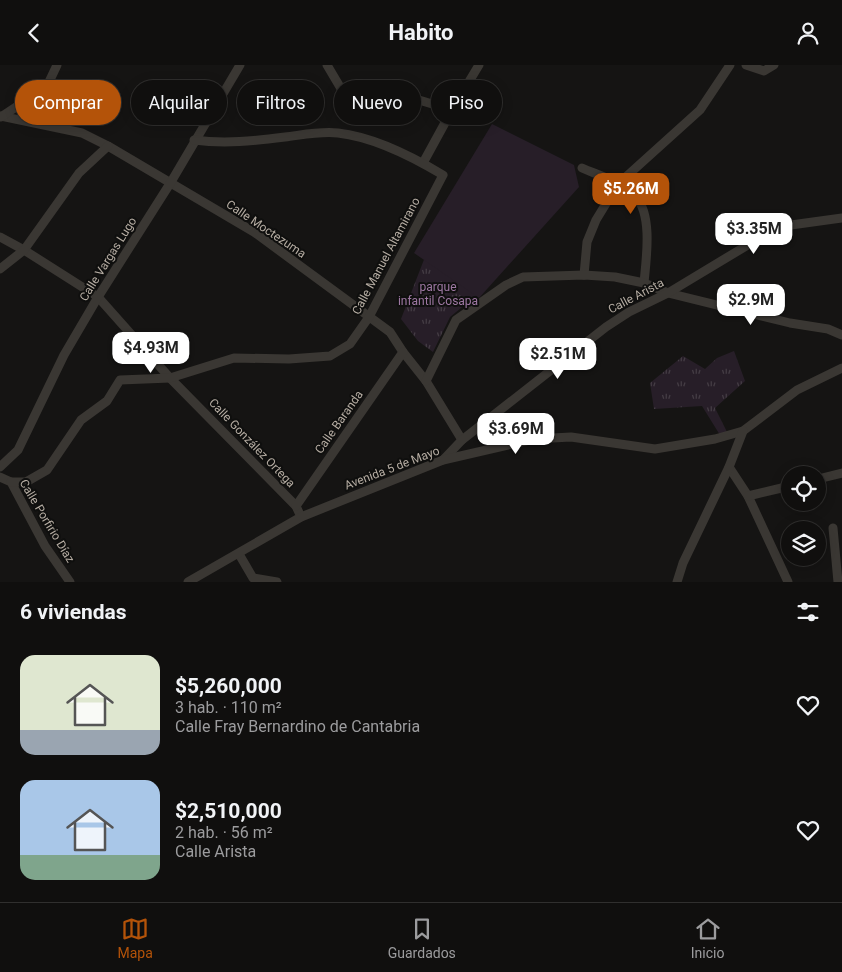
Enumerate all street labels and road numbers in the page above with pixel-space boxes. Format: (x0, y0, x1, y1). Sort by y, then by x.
street label: Calle Manuel Altamirano (349, 195, 423, 317)
street label: Calle Moctezuma (224, 197, 308, 261)
street label: Calle Vargas Lugo (77, 214, 140, 304)
street label: Calle Arista (606, 276, 666, 316)
street label: Calle Baranda (312, 388, 366, 456)
street label: Calle González Ortega (206, 396, 298, 490)
street label: Avenida 5 de Mayo (343, 443, 442, 493)
street label: Calle Porfirio Díaz (17, 477, 77, 565)

